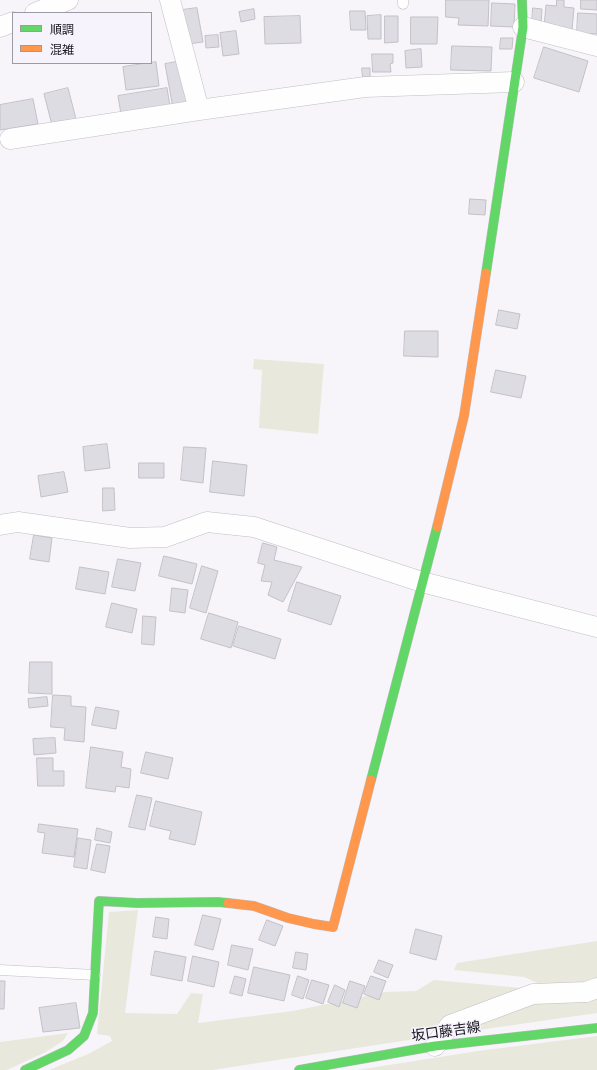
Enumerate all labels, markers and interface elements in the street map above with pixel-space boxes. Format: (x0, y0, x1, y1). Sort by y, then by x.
legend (12, 12, 152, 64)
text: 順調 (50, 23, 74, 37)
text: 混雑 (50, 43, 74, 57)
street label: 坂口藤吉線 (410, 1019, 482, 1045)

